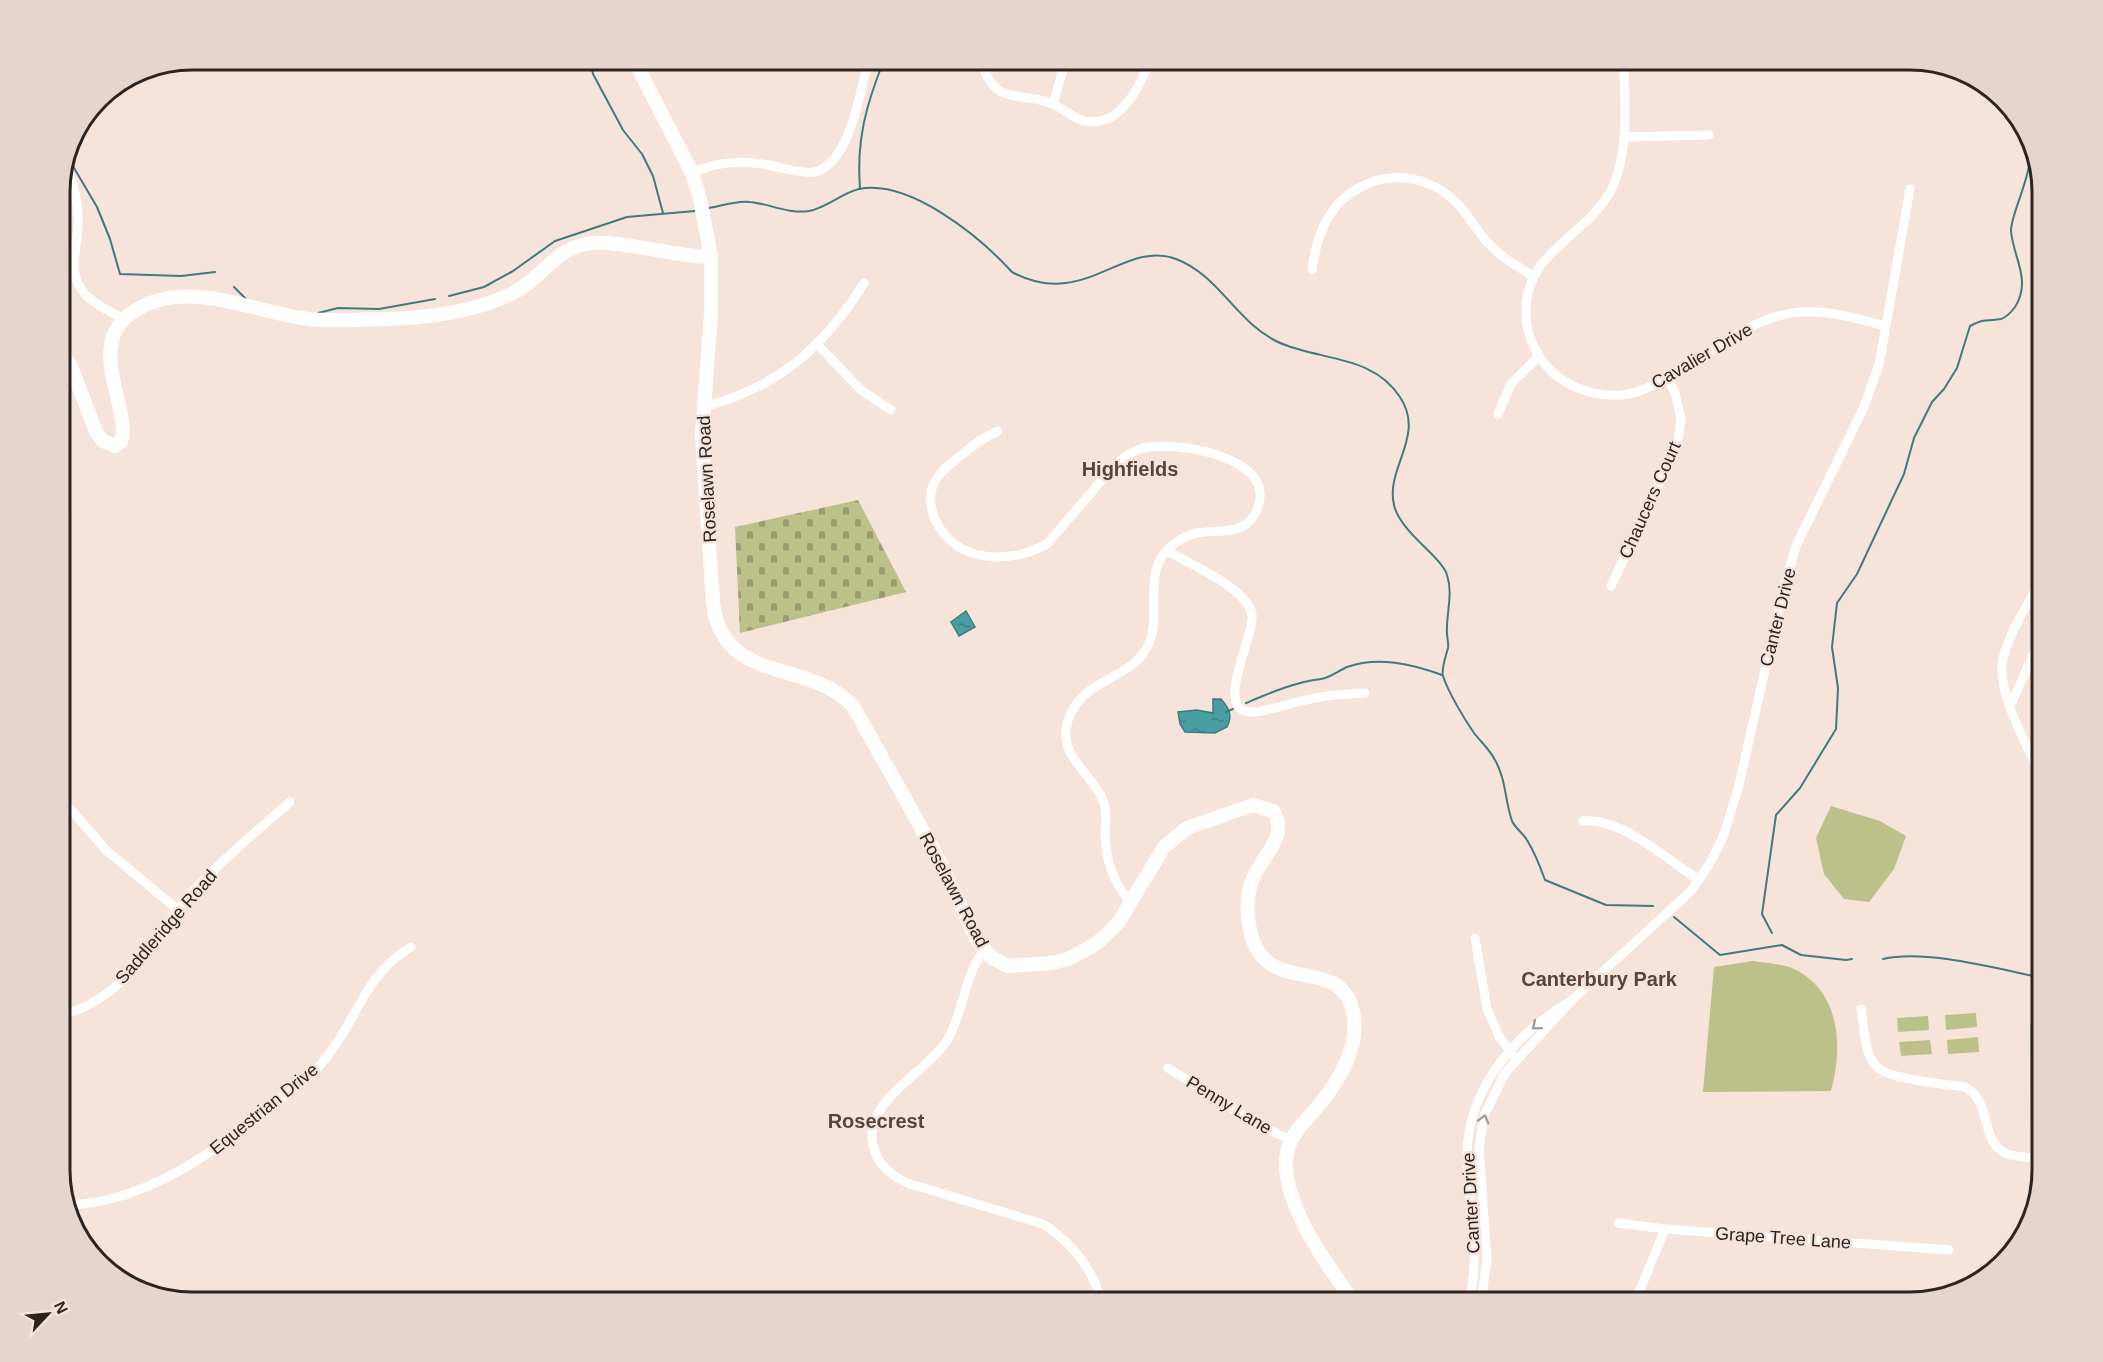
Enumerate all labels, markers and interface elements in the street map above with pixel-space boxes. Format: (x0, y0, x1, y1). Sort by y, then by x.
street label: Cavalier Drive (1648, 319, 1756, 393)
street label: Roselawn Road (694, 415, 720, 543)
street label: Chaucers Court (1615, 438, 1685, 562)
district label: Highfields (1082, 458, 1178, 480)
street label: Canter Drive (1756, 566, 1800, 668)
street label: Roselawn Road (915, 829, 993, 951)
street label: Saddleridge Road (111, 866, 221, 988)
district label: Canterbury Park (1521, 968, 1678, 990)
one-way arrow (1532, 1019, 1543, 1030)
street label: Equestrian Drive (206, 1059, 322, 1159)
street label: Penny Lane (1183, 1072, 1275, 1138)
district label: Rosecrest (828, 1110, 925, 1132)
one-way arrow (1477, 1114, 1489, 1125)
street label: Canter Drive (1458, 1152, 1484, 1254)
street label: Grape Tree Lane (1714, 1223, 1852, 1253)
north arrow (18, 1284, 78, 1344)
text: N (51, 1299, 71, 1317)

